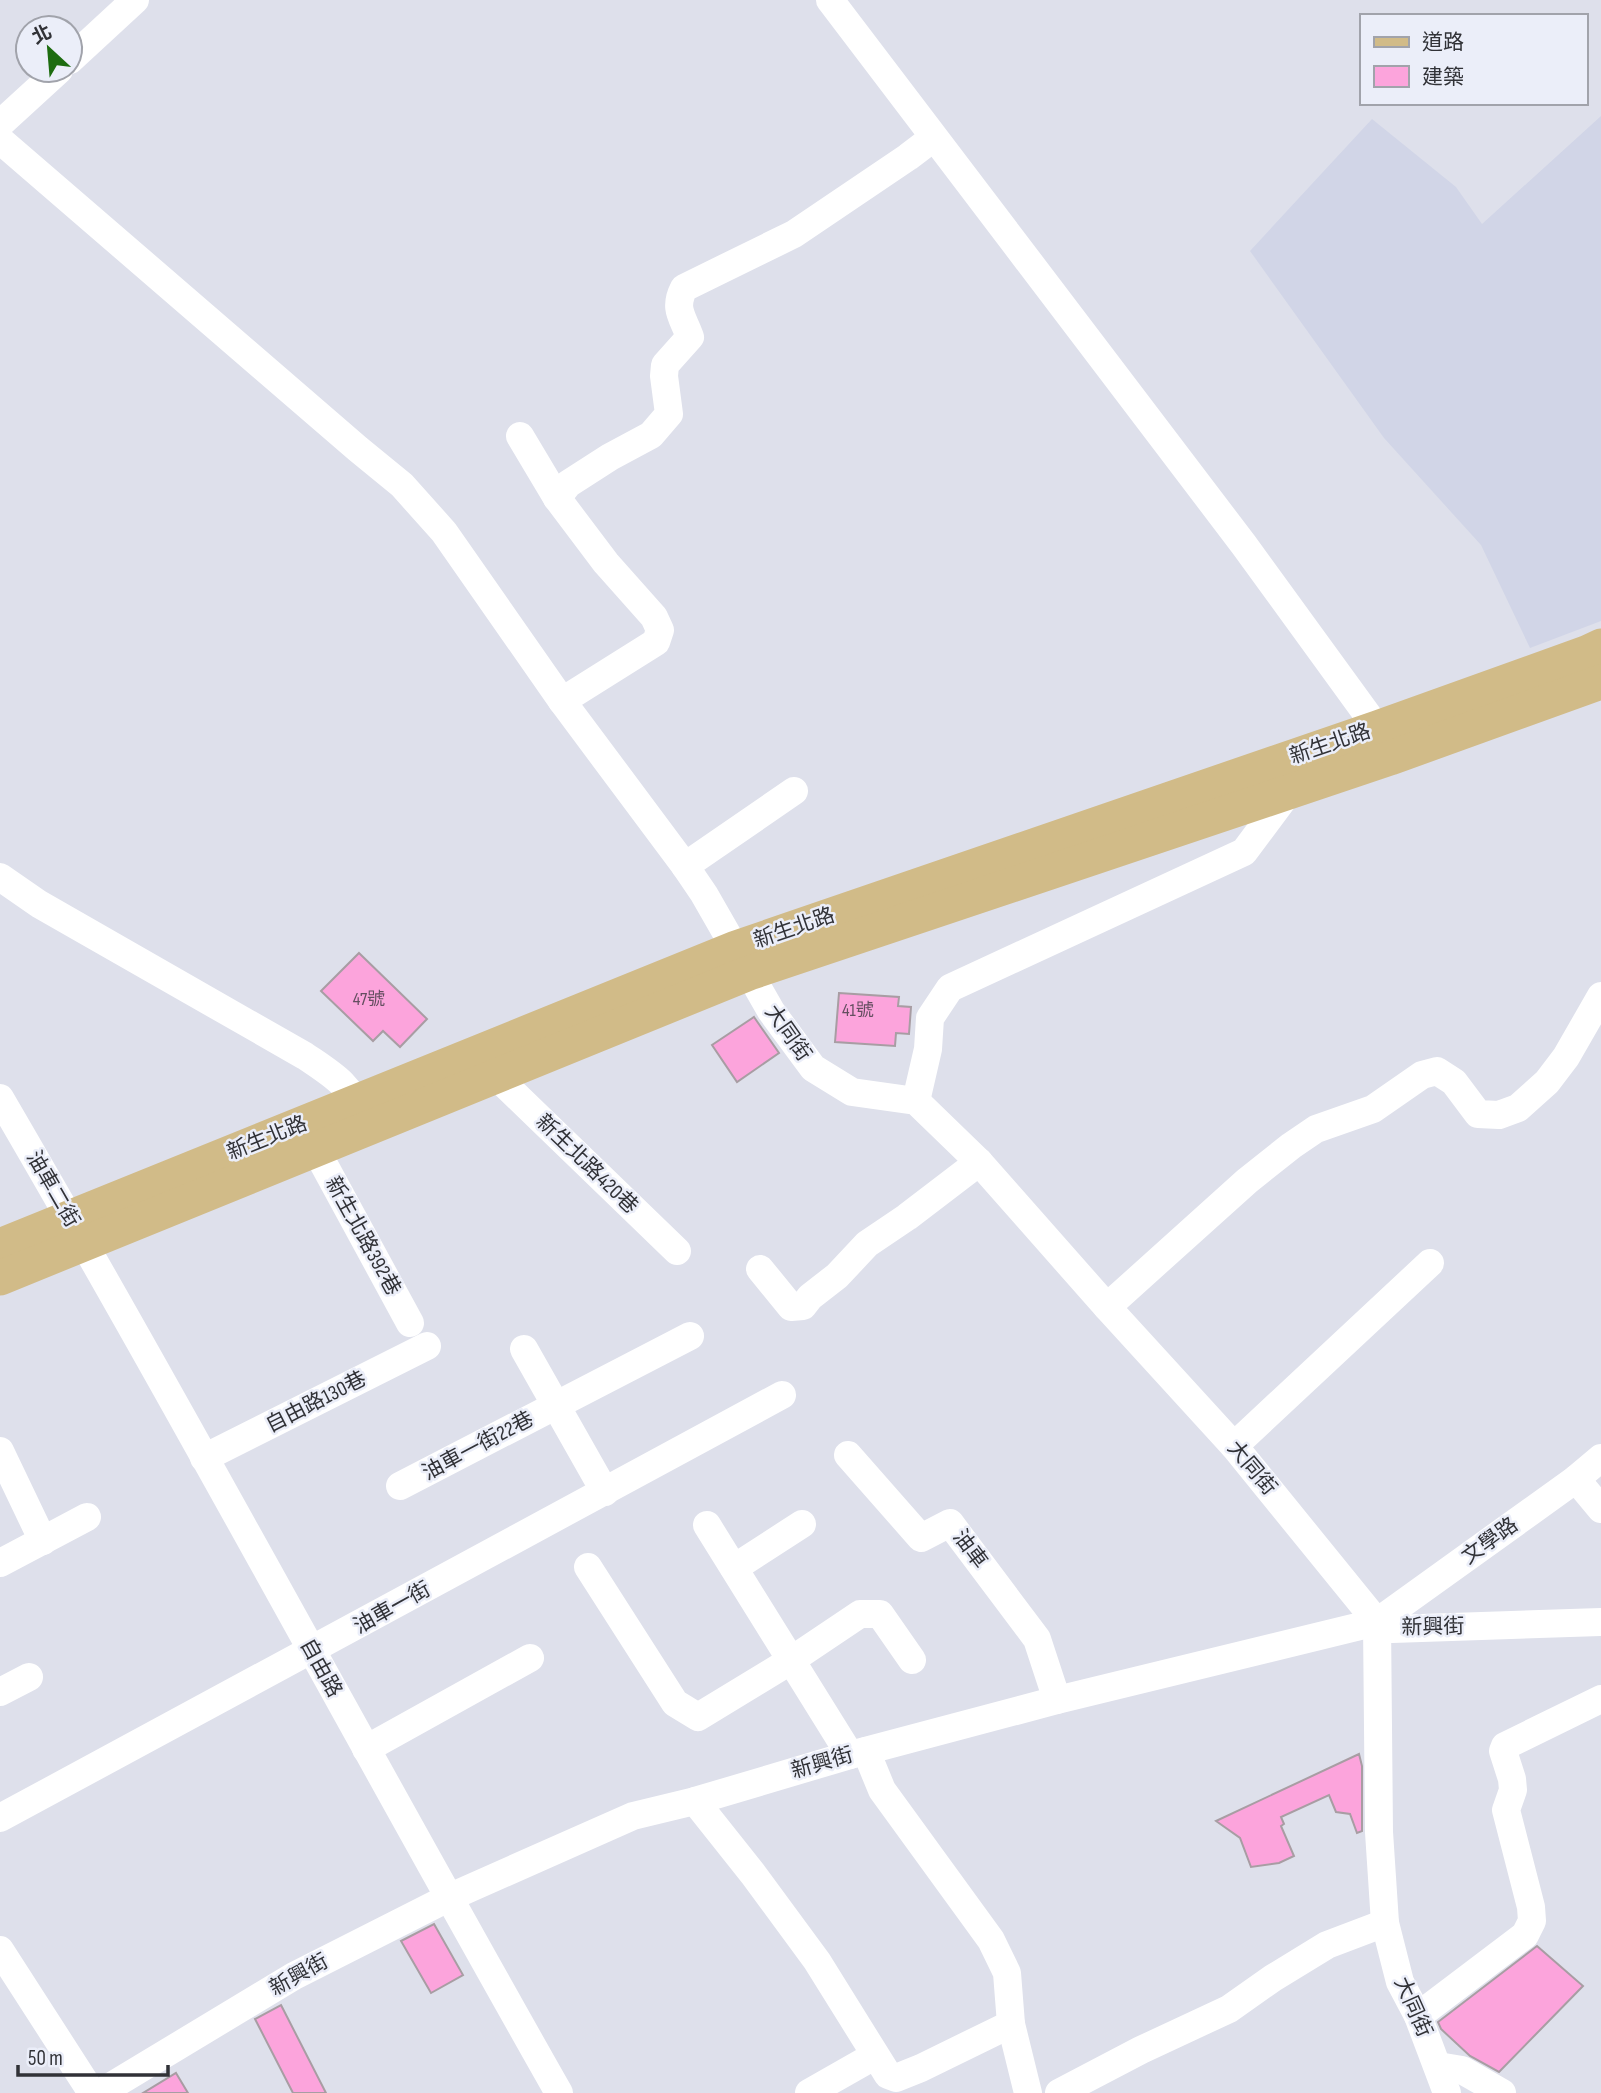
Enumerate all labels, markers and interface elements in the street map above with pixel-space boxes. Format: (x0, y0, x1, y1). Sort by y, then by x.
north arrow (14, 14, 84, 84)
legend (1360, 14, 1587, 105)
text: 北 (29, 21, 56, 50)
text: 道路 (1422, 30, 1464, 55)
text: 建築 (1422, 65, 1464, 90)
street label: 新生北路 (1286, 719, 1374, 769)
street label: 新生北路 (750, 903, 838, 953)
house number: 47號 (353, 989, 385, 1010)
street label: 大同街 (760, 1000, 816, 1066)
house number: 41號 (842, 1000, 874, 1021)
street label: 新生北路420巷 (531, 1109, 643, 1219)
street label: 新生北路 (223, 1111, 311, 1165)
street label: 油車二街 (21, 1146, 85, 1232)
street label: 新生北路392巷 (320, 1172, 406, 1300)
street label: 自由路130巷 (262, 1366, 370, 1438)
street label: 油車一街22巷 (418, 1406, 538, 1486)
street label: 大同街 (1222, 1436, 1282, 1500)
street label: 文學路 (1457, 1512, 1523, 1570)
street label: 油車 (947, 1525, 993, 1573)
street label: 油車一街 (349, 1577, 435, 1639)
street label: 新興街 (1401, 1614, 1465, 1640)
street label: 自由路 (295, 1634, 347, 1702)
street label: 新興街 (788, 1742, 856, 1784)
street label: 新興街 (265, 1949, 333, 2001)
street label: 大同街 (1389, 1973, 1437, 2041)
scale bar (18, 2034, 168, 2078)
text: 50 m (28, 2046, 63, 2071)

